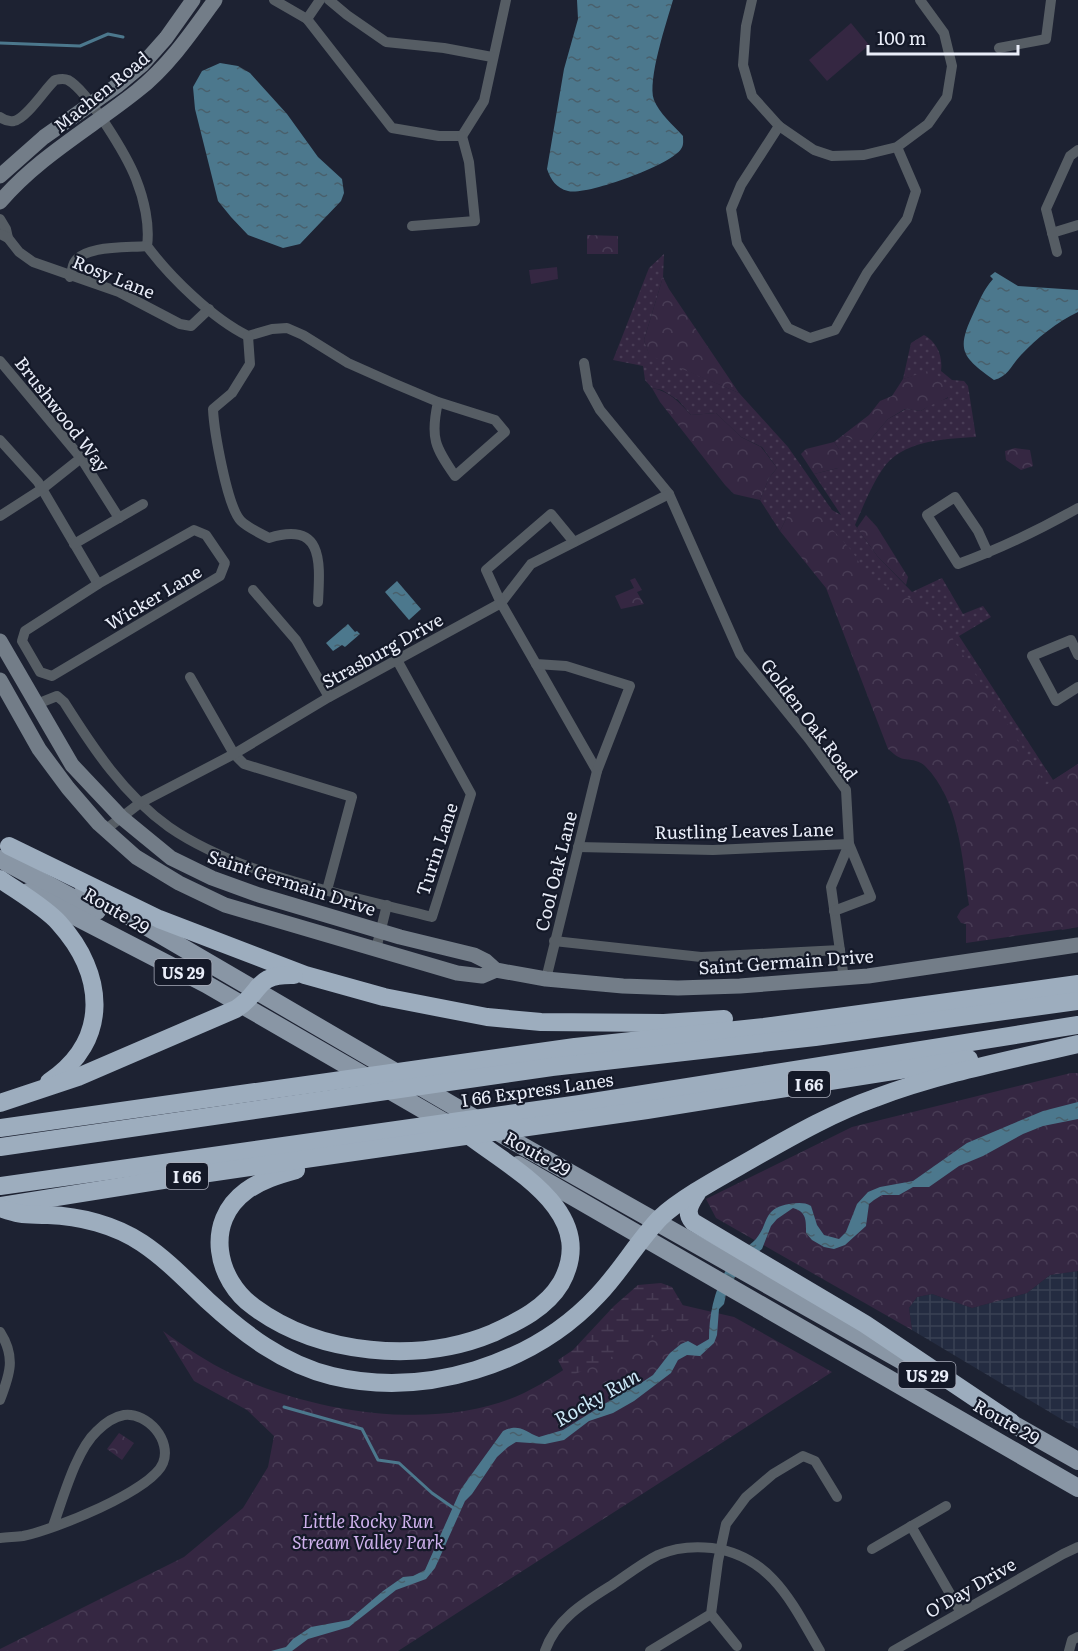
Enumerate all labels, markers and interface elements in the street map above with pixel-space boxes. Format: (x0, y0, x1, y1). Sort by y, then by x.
scale bar (868, 18, 1018, 56)
text: 100 m (877, 24, 926, 51)
street label: Machen Road (47, 44, 155, 138)
street label: Rosy Lane (69, 247, 159, 305)
street label: Brushwood Way (9, 350, 117, 478)
street label: Wicker Lane (100, 558, 206, 636)
street label: Strasburg Drive (316, 605, 448, 695)
street label: Golden Oak Road (755, 652, 865, 786)
street label: Turin Lane (408, 799, 464, 899)
street label: Cool Oak Lane (527, 808, 583, 934)
street label: Rustling Leaves Lane (654, 815, 834, 845)
street label: Saint Germain Drive (204, 842, 380, 922)
street label: Route 29 (79, 880, 155, 940)
street label: Saint Germain Drive (697, 941, 875, 981)
road number: US 29 (154, 959, 212, 985)
street label: I 66 Express Lanes (459, 1065, 615, 1113)
road number: I 66 (788, 1071, 830, 1097)
street label: Route 29 (500, 1124, 576, 1182)
road number: I 66 (166, 1163, 208, 1189)
water label: Rocky Run (548, 1359, 645, 1433)
road number: US 29 (898, 1362, 956, 1388)
street label: Route 29 (969, 1391, 1045, 1451)
park label: Little Rocky Run Stream Valley Park (292, 1507, 444, 1555)
street label: O'Day Drive (919, 1550, 1021, 1624)

